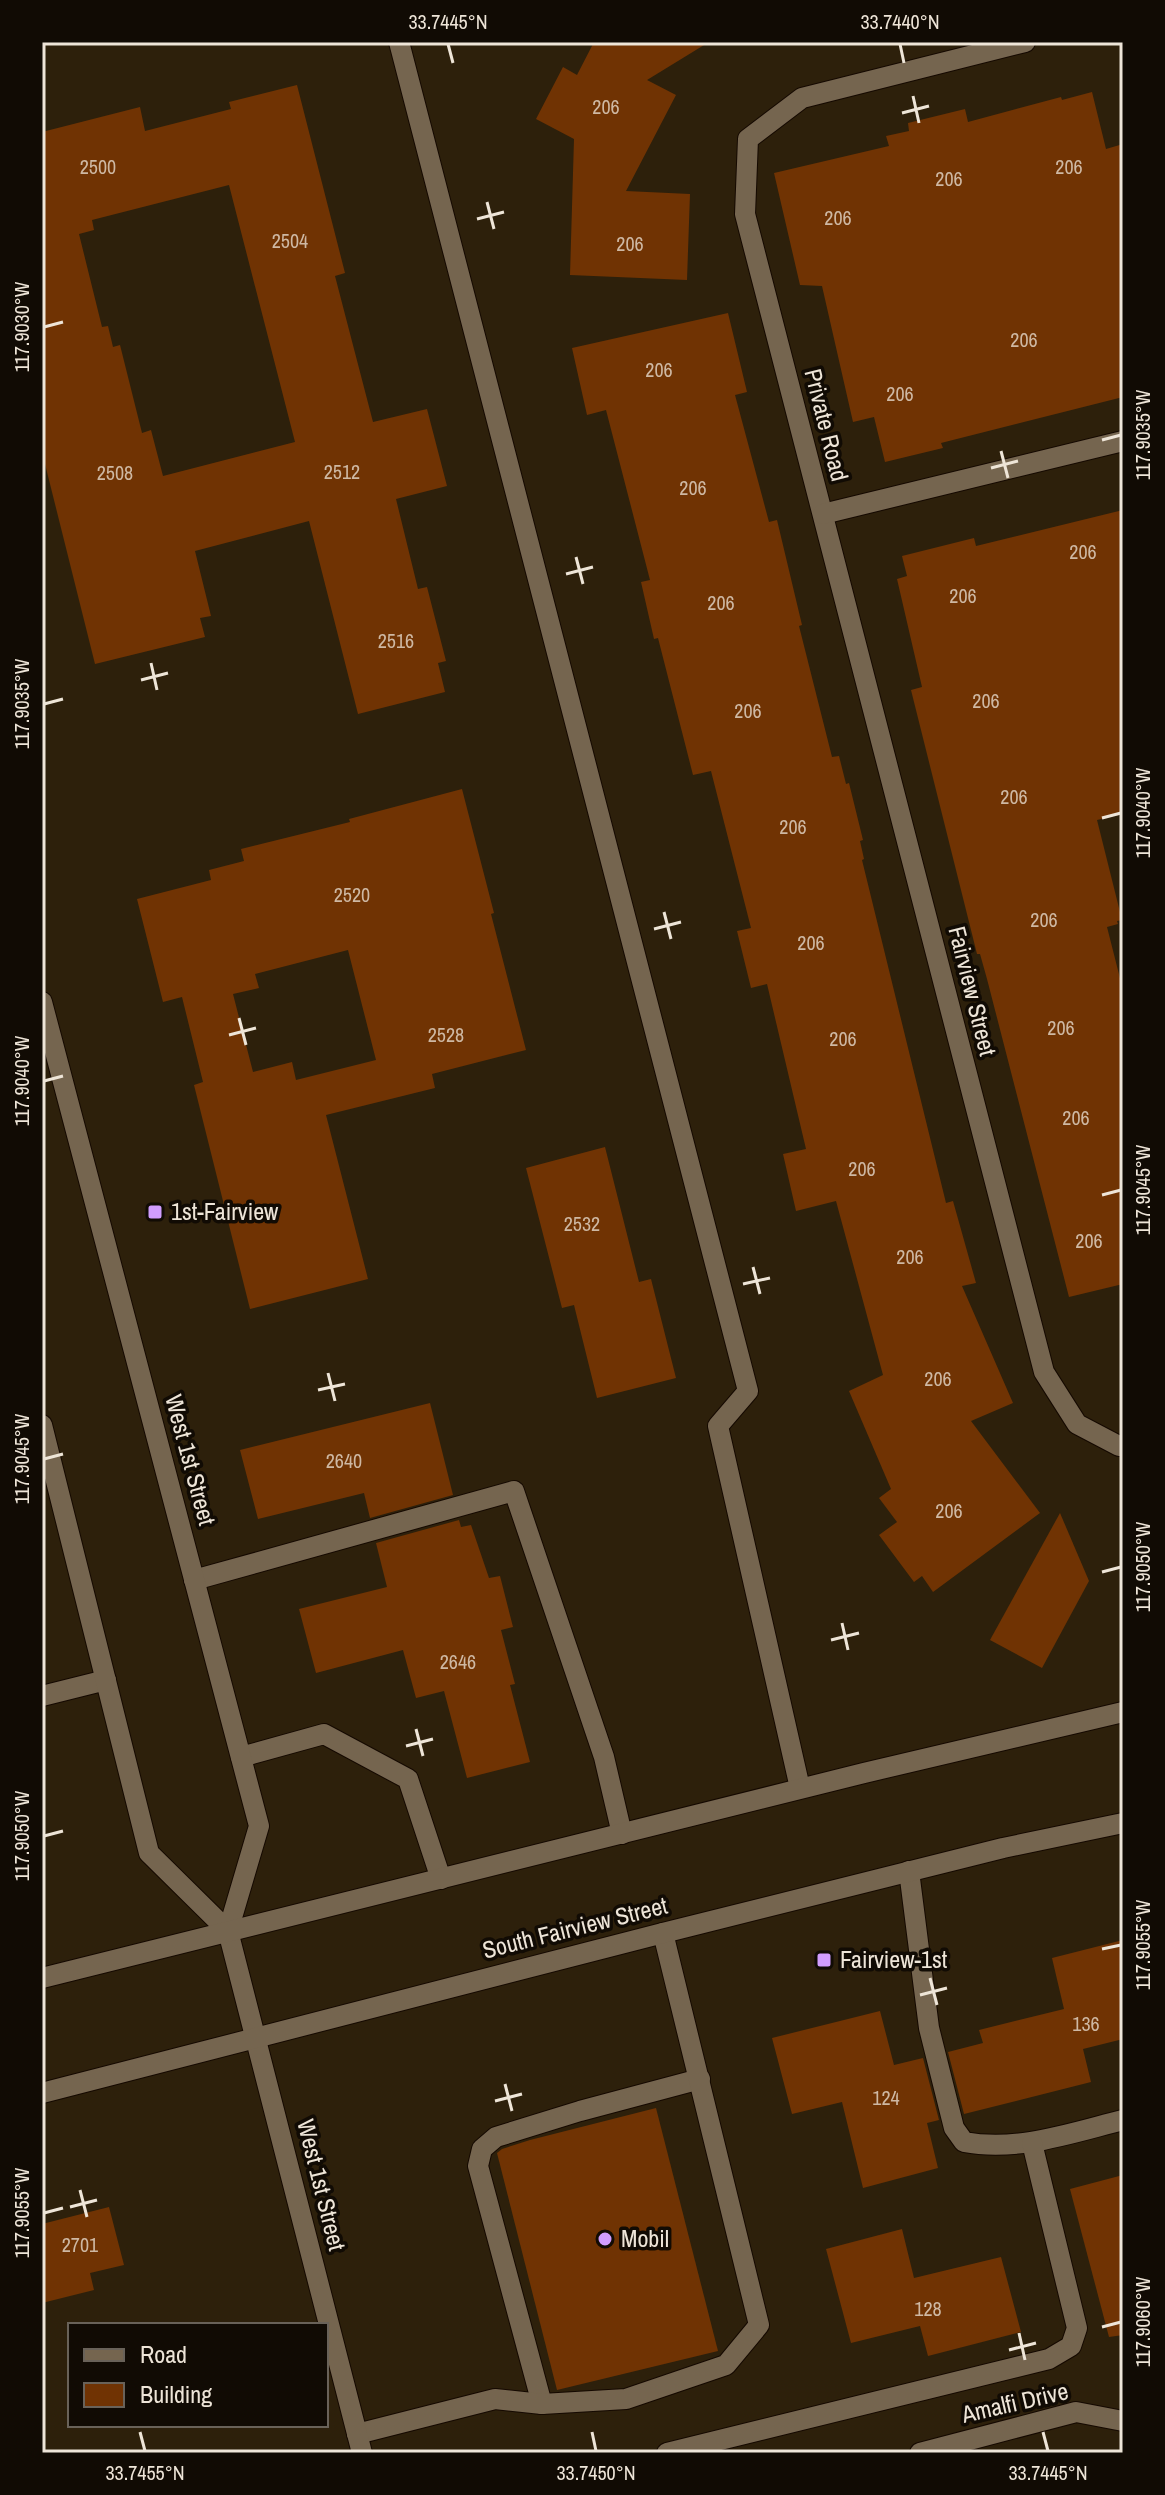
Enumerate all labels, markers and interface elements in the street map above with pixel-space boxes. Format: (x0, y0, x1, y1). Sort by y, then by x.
text: 33.7445°N (408, 8, 488, 35)
text: 33.7440°N (860, 8, 940, 35)
house number: 206 (592, 93, 620, 120)
house number: 2500 (80, 153, 116, 180)
house number: 206 (1055, 153, 1083, 180)
house number: 206 (935, 165, 963, 192)
house number: 206 (824, 204, 852, 231)
house number: 2504 (272, 227, 308, 254)
house number: 206 (616, 230, 644, 257)
text: 117.9030°W (8, 281, 35, 372)
house number: 206 (1010, 326, 1038, 353)
house number: 206 (645, 356, 673, 383)
street label: Private Road (798, 365, 856, 484)
house number: 206 (886, 380, 914, 407)
text: 117.9035°W (1129, 389, 1156, 480)
house number: 2512 (324, 458, 360, 485)
house number: 2508 (97, 459, 133, 486)
house number: 206 (679, 474, 707, 501)
house number: 206 (1069, 538, 1097, 565)
house number: 206 (949, 582, 977, 609)
house number: 206 (707, 589, 735, 616)
house number: 2516 (378, 627, 414, 654)
text: 117.9035°W (8, 658, 35, 749)
house number: 206 (972, 687, 1000, 714)
house number: 206 (734, 697, 762, 724)
text: 117.9040°W (1129, 767, 1156, 858)
house number: 206 (1000, 783, 1028, 810)
house number: 206 (779, 813, 807, 840)
house number: 2520 (334, 881, 370, 908)
house number: 206 (1030, 906, 1058, 933)
street label: Fairview Street (941, 923, 1005, 1059)
house number: 206 (797, 929, 825, 956)
house number: 206 (1047, 1014, 1075, 1041)
house number: 2528 (428, 1021, 464, 1048)
house number: 206 (829, 1025, 857, 1052)
text: 117.9040°W (8, 1035, 35, 1126)
house number: 206 (1062, 1104, 1090, 1131)
text: 117.9045°W (1129, 1144, 1156, 1235)
house number: 206 (848, 1155, 876, 1182)
place label: 1st-Fairview (171, 1195, 279, 1227)
marker: 1st-Fairview (146, 1203, 164, 1221)
house number: 2532 (564, 1210, 600, 1237)
house number: 206 (1075, 1227, 1103, 1254)
house number: 206 (896, 1243, 924, 1270)
house number: 206 (924, 1365, 952, 1392)
street label: West 1st Street (158, 1391, 224, 1529)
text: 117.9045°W (8, 1413, 35, 1504)
house number: 2640 (326, 1447, 362, 1474)
house number: 206 (935, 1497, 963, 1524)
text: 117.9050°W (1129, 1521, 1156, 1612)
house number: 2646 (440, 1648, 476, 1675)
text: 117.9050°W (8, 1790, 35, 1881)
street label: South Fairview Street (479, 1888, 671, 1965)
text: 117.9055°W (1129, 1899, 1156, 1990)
place label: Fairview-1st (840, 1943, 948, 1975)
marker: Fairview-1st (815, 1951, 833, 1969)
house number: 136 (1072, 2010, 1100, 2037)
house number: 124 (872, 2084, 900, 2111)
street label: West 1st Street (290, 2116, 354, 2254)
text: 117.9055°W (8, 2167, 35, 2258)
place label: Mobil (621, 2222, 669, 2254)
marker: Mobil (596, 2230, 614, 2248)
house number: 2701 (62, 2231, 98, 2258)
text: 117.9060°W (1129, 2276, 1156, 2367)
house number: 128 (914, 2295, 942, 2322)
legend (68, 2323, 328, 2427)
text: Road (140, 2338, 187, 2370)
street label: Amalfi Drive (957, 2374, 1071, 2430)
text: Building (140, 2378, 212, 2410)
text: 33.7455°N (105, 2459, 185, 2486)
text: 33.7450°N (556, 2459, 636, 2486)
text: 33.7445°N (1008, 2459, 1088, 2486)

